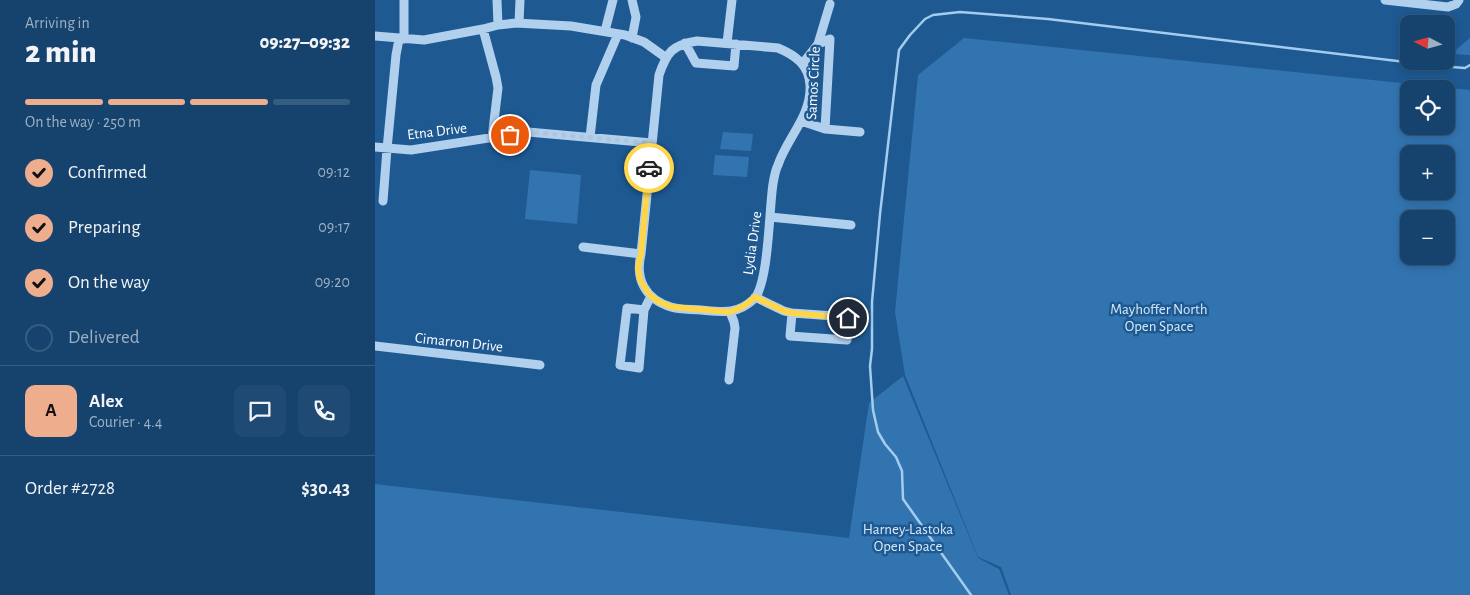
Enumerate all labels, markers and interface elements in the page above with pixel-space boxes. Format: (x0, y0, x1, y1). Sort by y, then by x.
text: Arriving in (25, 15, 90, 31)
north arrow (1400, 15, 1455, 70)
map controls (1400, 15, 1455, 265)
text: 09:27–09:32 (260, 33, 350, 52)
text: 2 min (25, 36, 97, 68)
street label: Samos Circle (804, 46, 823, 120)
button: locate (1400, 80, 1455, 135)
text: On the way · 250 m (25, 114, 141, 130)
pin (489, 114, 531, 156)
street label: Etna Drive (406, 120, 468, 143)
icon: bag (496, 121, 524, 149)
courier (624, 143, 674, 193)
button: + (1400, 145, 1455, 200)
icon: car (635, 154, 663, 182)
icon: check (25, 159, 53, 187)
text: Confirmed (68, 163, 147, 182)
text: 09:12 (318, 164, 350, 180)
street label: Lydia Drive (741, 210, 764, 276)
button: − (1400, 210, 1455, 265)
icon: check (25, 214, 53, 242)
text: Preparing (68, 218, 141, 237)
text: 09:17 (318, 219, 350, 235)
icon: check (25, 269, 53, 297)
text: On the way (68, 273, 150, 292)
text: 09:20 (315, 274, 350, 290)
pin (827, 297, 869, 339)
park label: Mayhoffer North Open Space (1110, 302, 1208, 334)
icon: home (834, 304, 862, 332)
text: Delivered (68, 328, 140, 347)
street label: Cimarron Drive (414, 330, 504, 355)
button: chat (234, 385, 286, 437)
button: phone (298, 385, 350, 437)
text: Alex (89, 392, 123, 411)
text: A (45, 401, 57, 420)
text: Courier · 4.4 (89, 414, 162, 430)
text: Order #2728 (25, 479, 115, 498)
text: $30.43 (301, 479, 350, 498)
park label: Harney-Lastoka Open Space (863, 522, 953, 554)

